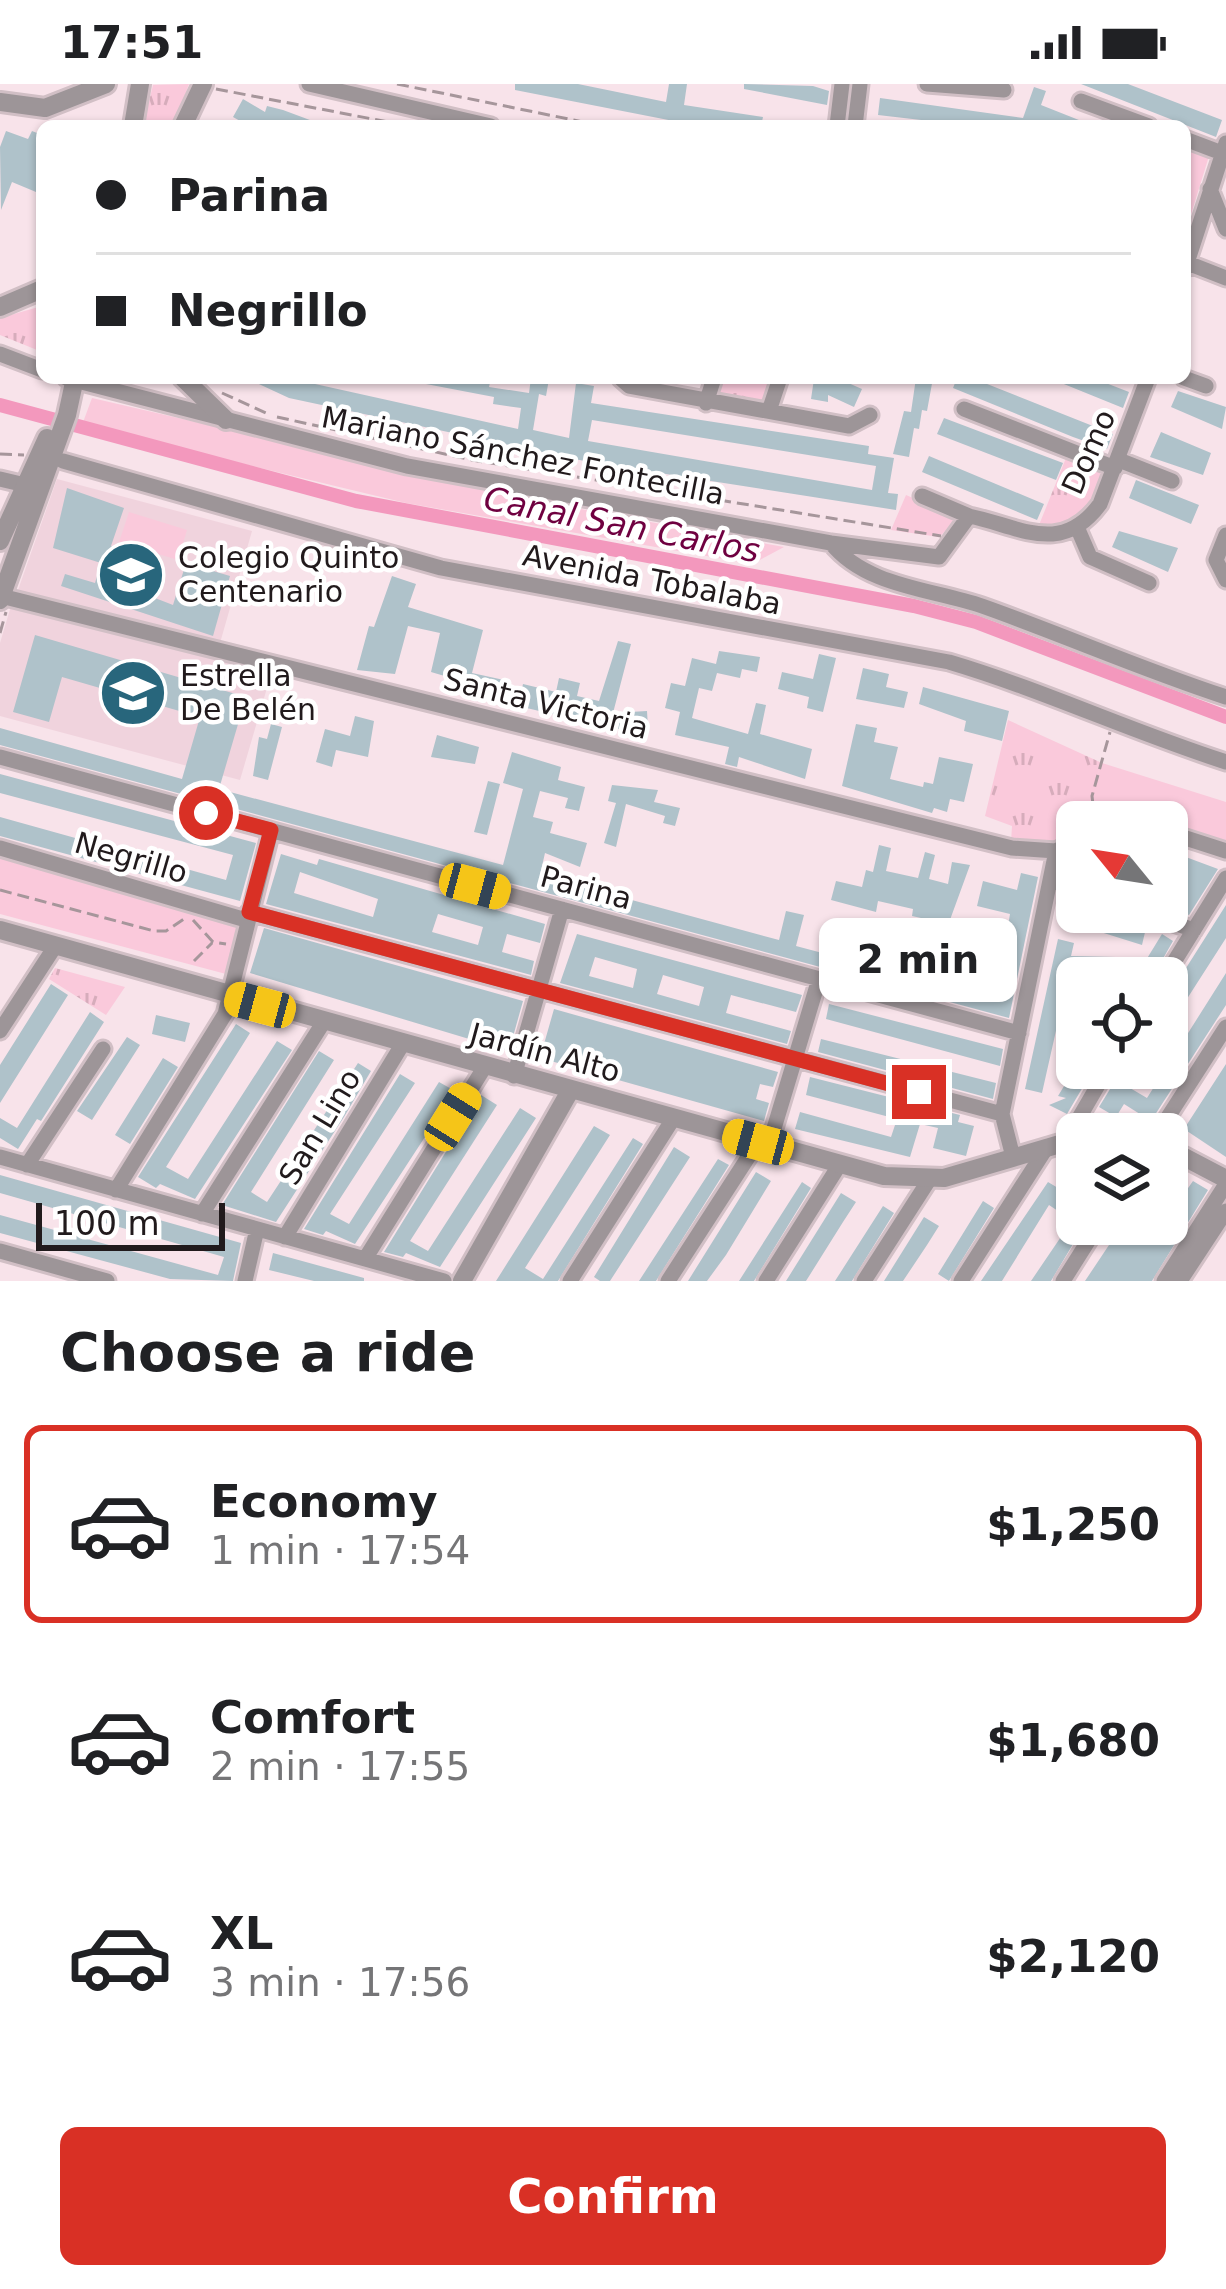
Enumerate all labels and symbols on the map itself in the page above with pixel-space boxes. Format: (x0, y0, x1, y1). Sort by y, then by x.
street label: Mariano Sánchez Fontecilla (319, 399, 727, 512)
street label: Domo (1054, 404, 1123, 500)
water label: Canal San Carlos (481, 479, 763, 570)
street label: Avenida Tobalaba (520, 537, 784, 622)
school or university icon: Colegio Quinto Centenario (96, 540, 166, 610)
place label: Colegio Quinto Centenario (178, 540, 399, 609)
school or university icon: Estrella De Belén (98, 658, 168, 728)
place label: Estrella De Belén (180, 658, 316, 727)
street label: Santa Victoria (440, 661, 652, 746)
route start (179, 786, 233, 840)
north arrow (1056, 801, 1188, 933)
street label: Negrillo (71, 825, 192, 890)
car (436, 859, 514, 913)
street label: Parina (537, 859, 636, 916)
callout: 2 min (820, 918, 1018, 1002)
car (221, 978, 299, 1032)
street label: Jardín Alto (464, 1015, 624, 1089)
street label: San Lino (272, 1063, 368, 1191)
route end (892, 1065, 946, 1119)
car (419, 1077, 487, 1157)
car (719, 1115, 797, 1169)
scale bar (36, 1197, 225, 1250)

